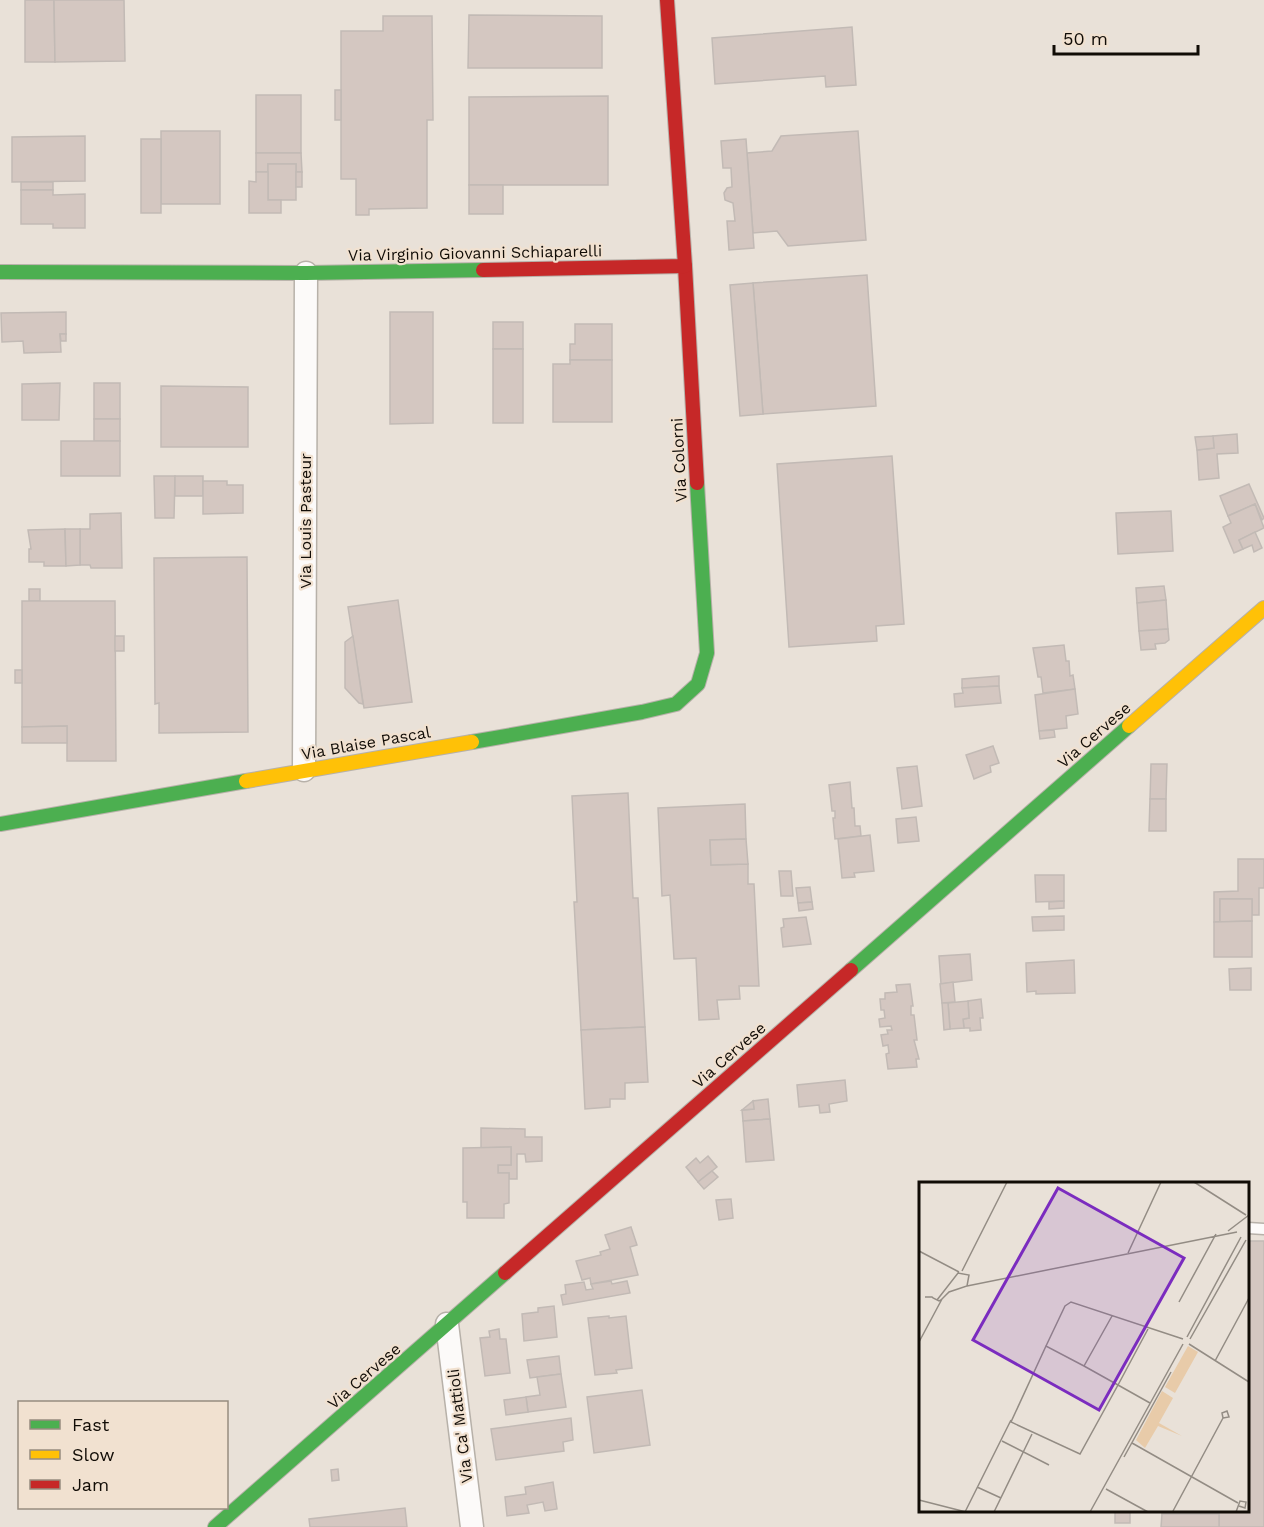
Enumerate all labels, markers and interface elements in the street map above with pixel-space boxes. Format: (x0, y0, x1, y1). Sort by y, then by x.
scale bar (1054, 18, 1198, 56)
text: 50 m (1063, 28, 1108, 49)
street label: Via Virginio Giovanni Schiaparelli (348, 241, 602, 265)
street label: Via Colorni (667, 417, 691, 503)
street label: Via Louis Pasteur (296, 453, 315, 589)
street label: Via Cervese (1054, 698, 1134, 772)
street label: Via Blaise Pascal (300, 722, 432, 764)
street label: Via Cervese (689, 1018, 769, 1092)
inset map (919, 1182, 1249, 1512)
street label: Via Cervese (324, 1339, 404, 1413)
street label: Via Ca' Mattioli (444, 1368, 476, 1484)
legend (18, 1401, 228, 1509)
text: Fast (72, 1414, 110, 1435)
text: Slow (72, 1444, 115, 1465)
text: Jam (72, 1474, 109, 1495)

